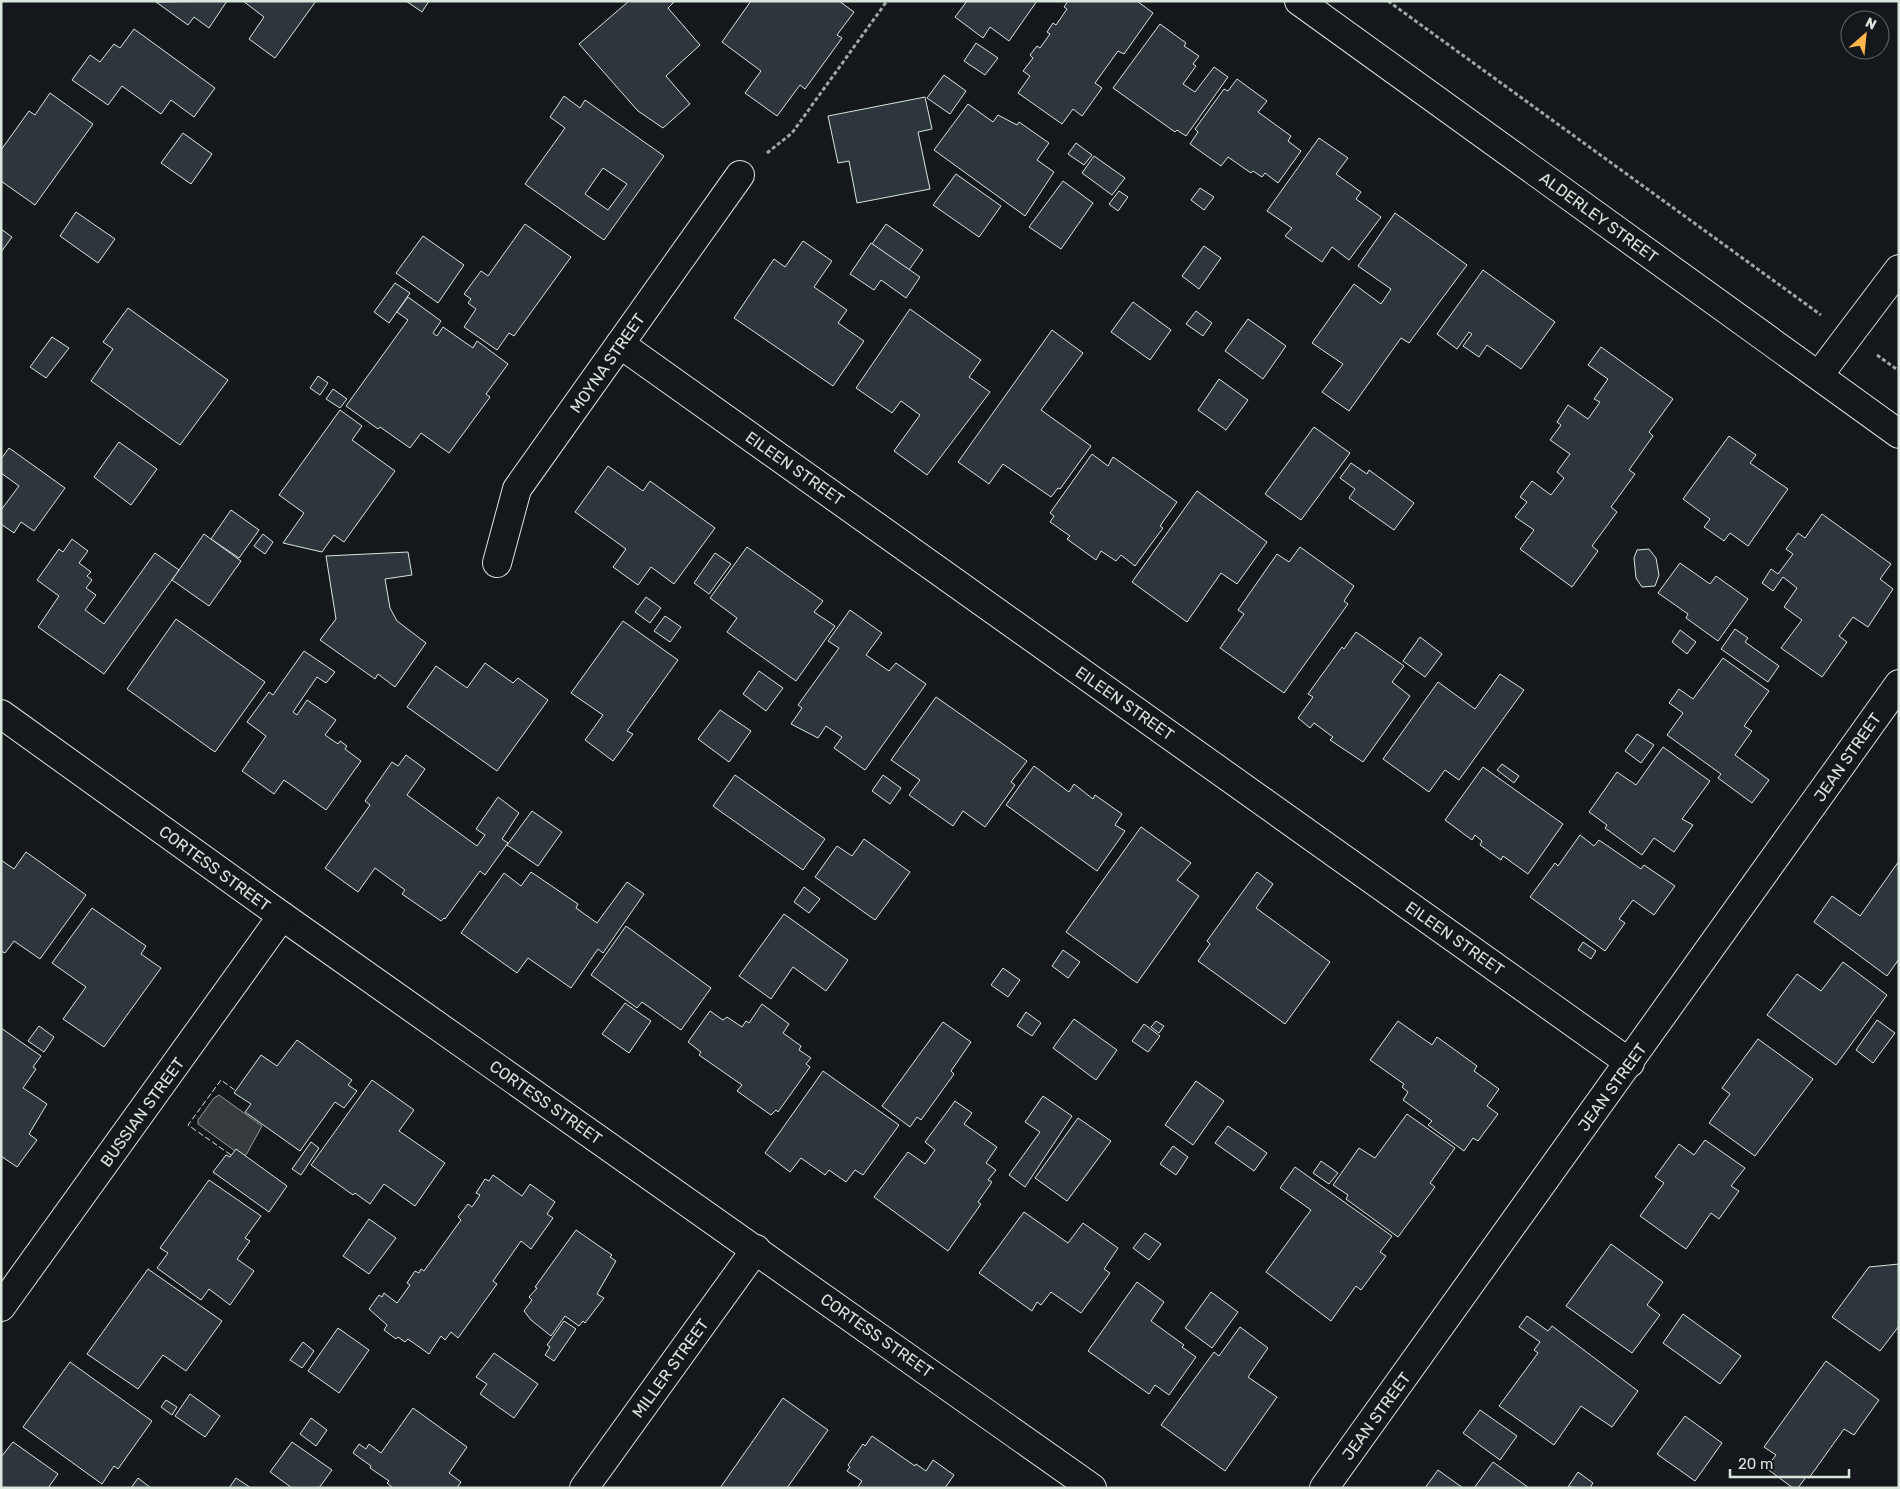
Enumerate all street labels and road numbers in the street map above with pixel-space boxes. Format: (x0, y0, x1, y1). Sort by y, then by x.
street label: ALDERLEY STREET (1536, 168, 1662, 267)
street label: MOYNA STREET (566, 310, 649, 417)
street label: EILEEN STREET (742, 427, 848, 509)
street label: EILEEN STREET (1072, 662, 1178, 744)
street label: JEAN STREET (1810, 709, 1885, 805)
street label: CORTESS STREET (155, 822, 274, 915)
street label: EILEEN STREET (1402, 897, 1508, 979)
street label: JEAN STREET (1574, 1040, 1651, 1135)
street label: BUSSIAN STREET (96, 1054, 188, 1171)
street label: CORTESS STREET (486, 1057, 606, 1148)
street label: CORTESS STREET (817, 1290, 937, 1381)
street label: MILLER STREET (628, 1315, 713, 1421)
street label: JEAN STREET (1338, 1369, 1415, 1464)

